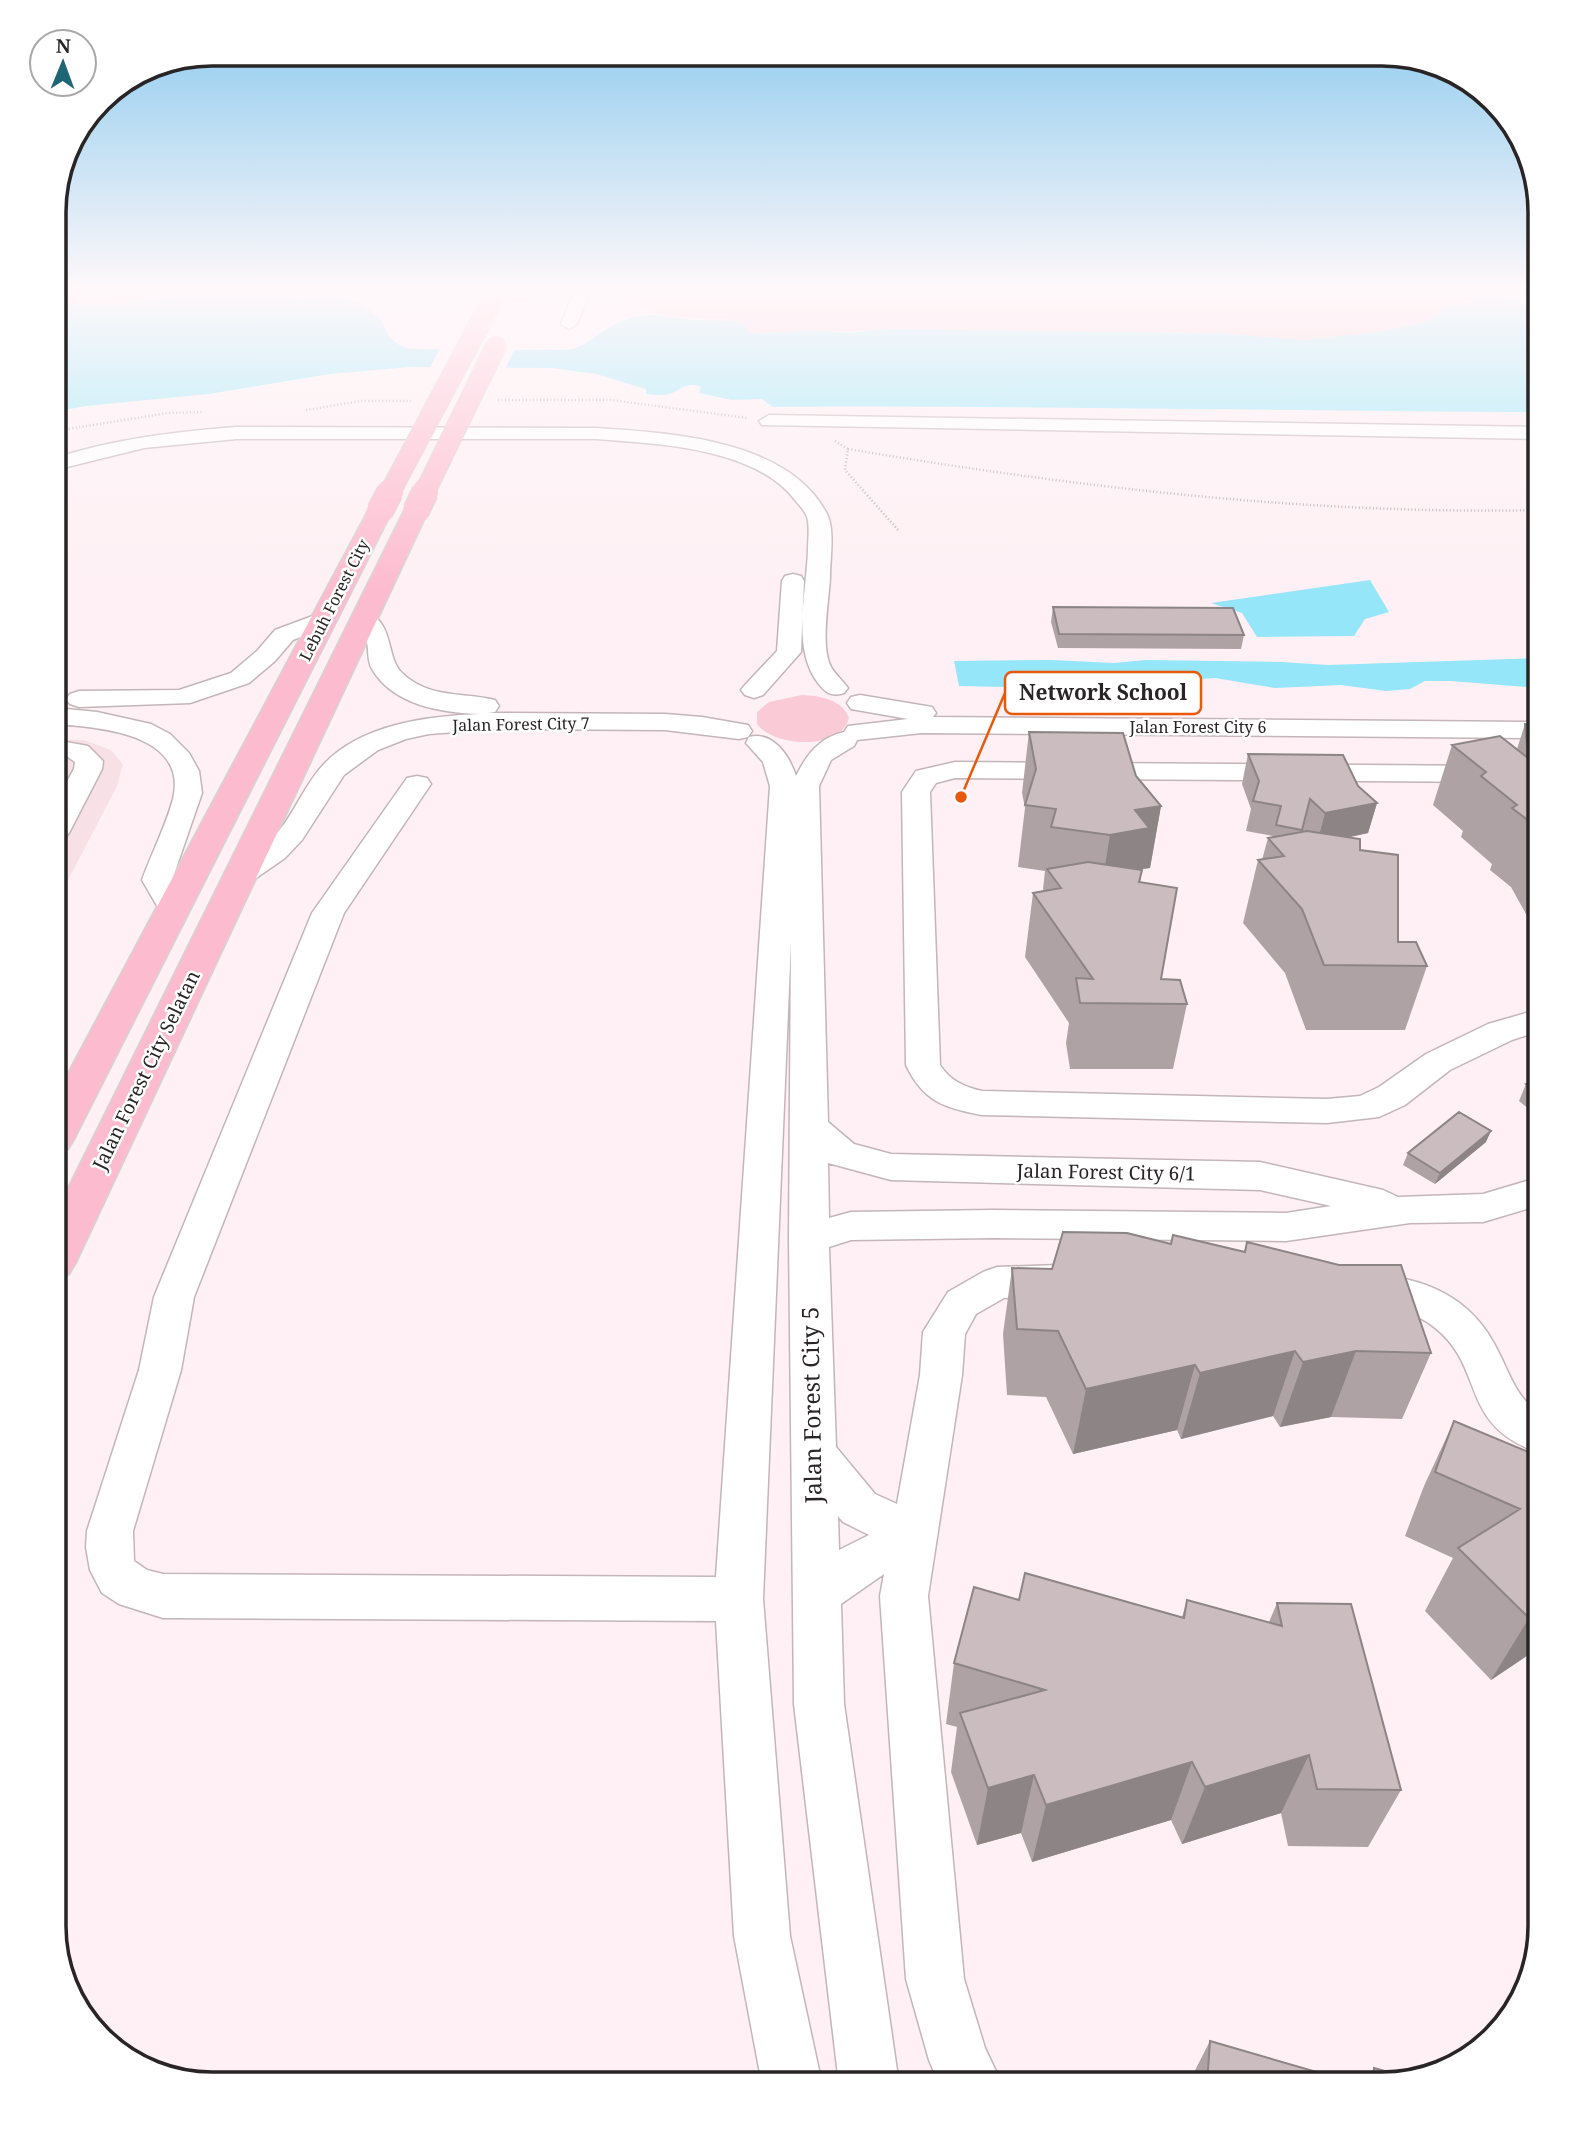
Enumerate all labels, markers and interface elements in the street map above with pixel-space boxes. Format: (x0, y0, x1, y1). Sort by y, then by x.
north arrow (28, 28, 98, 98)
text: N (56, 33, 71, 59)
street label: Lebuh Forest City (294, 535, 375, 665)
callout: Network School (1005, 672, 1201, 714)
text: Network School (1019, 678, 1188, 706)
street label: Jalan Forest City 7 (451, 712, 590, 736)
street label: Jalan Forest City 6 (1128, 716, 1267, 738)
street label: Jalan Forest City Selatan (86, 966, 206, 1175)
street label: Jalan Forest City 6/1 (1015, 1157, 1196, 1187)
street label: Jalan Forest City 5 (793, 1306, 829, 1505)

